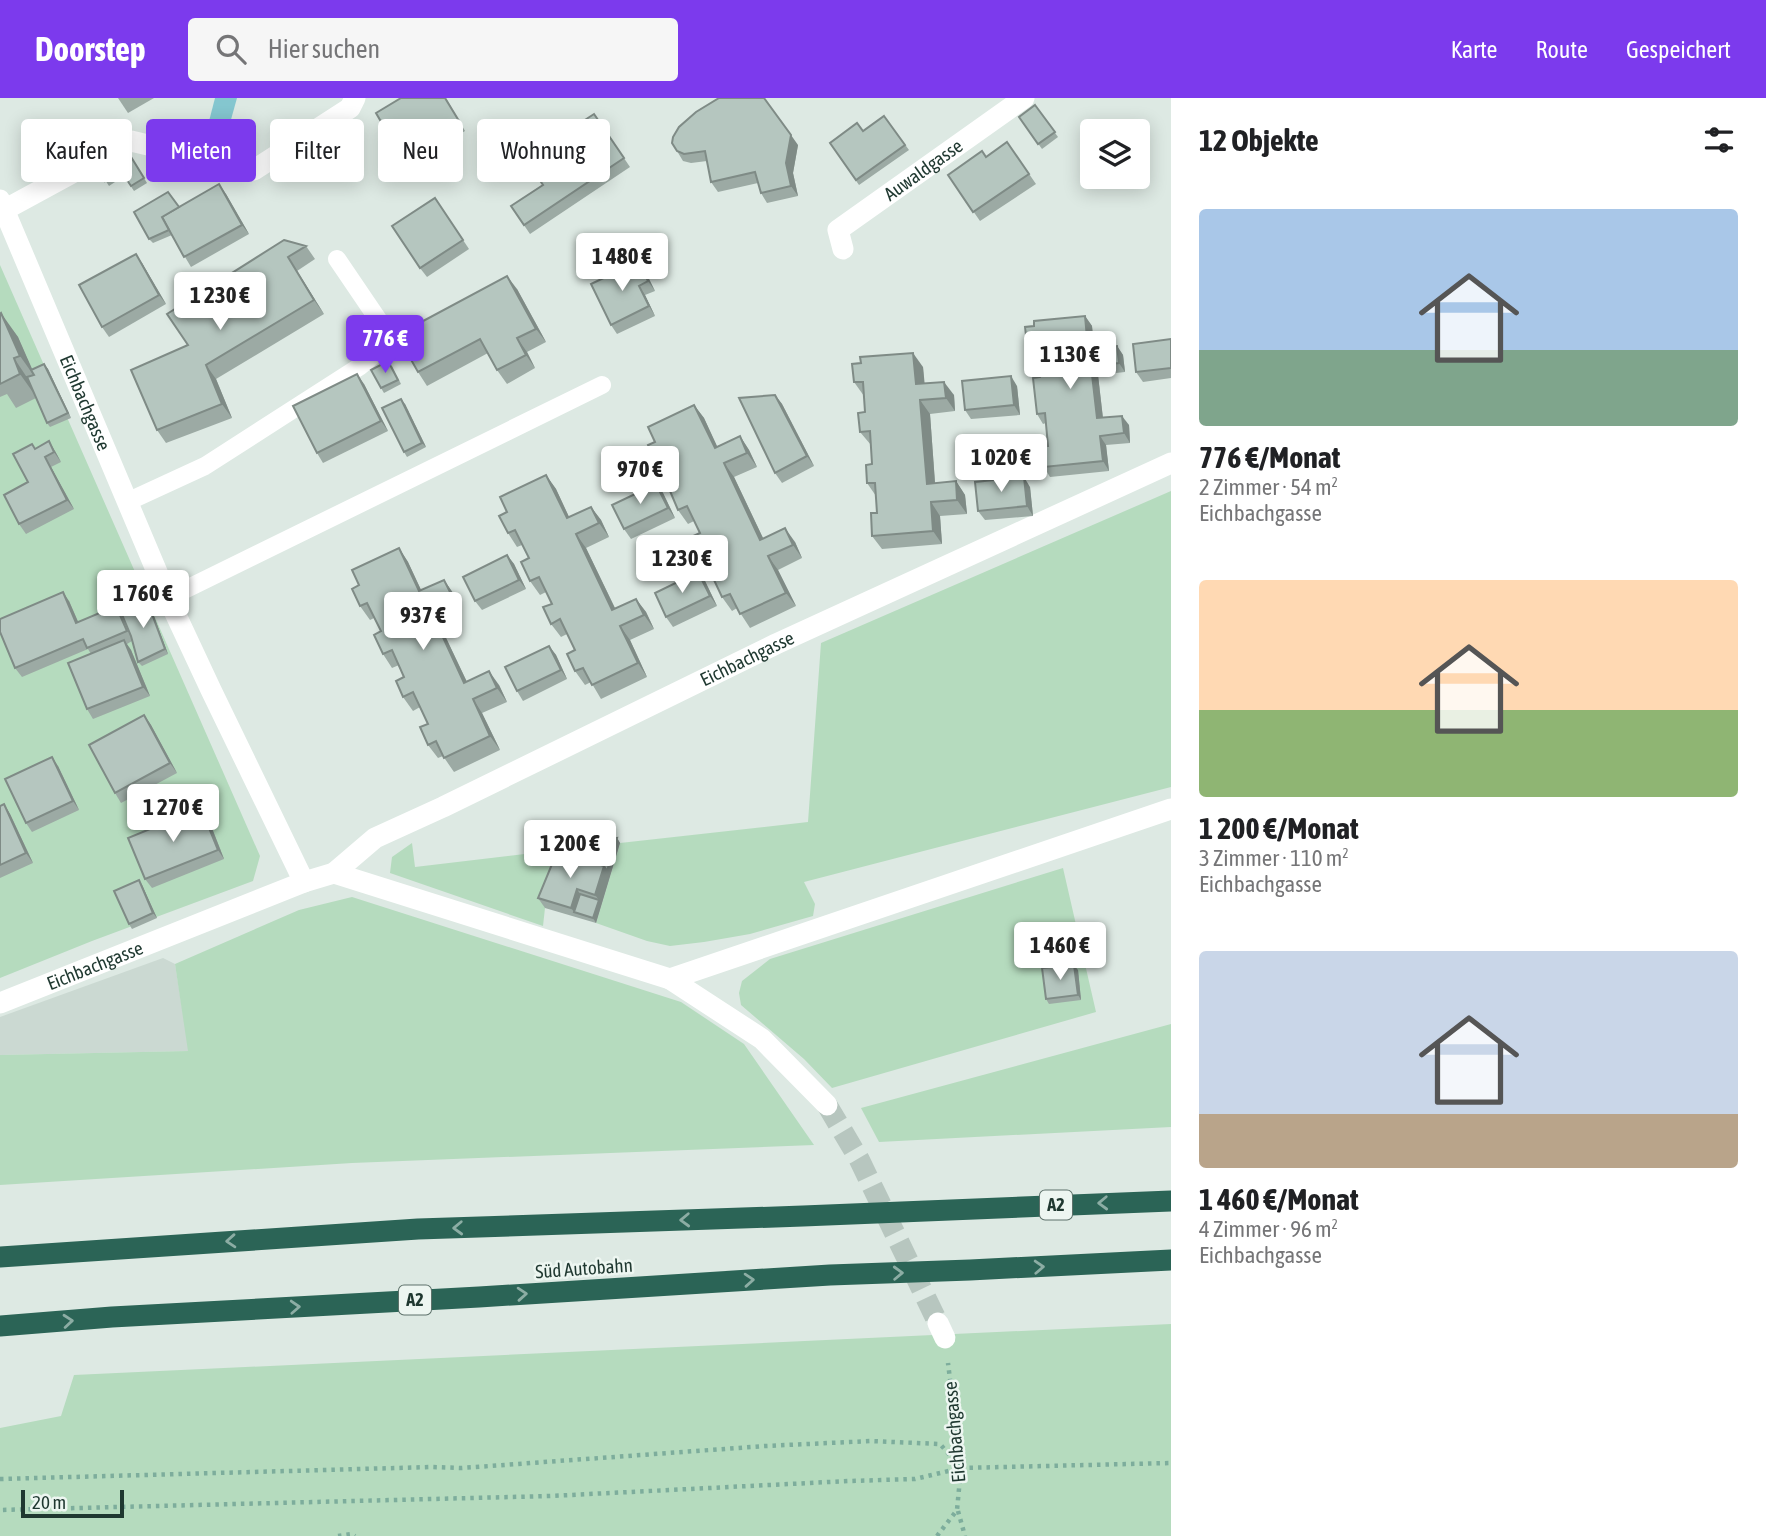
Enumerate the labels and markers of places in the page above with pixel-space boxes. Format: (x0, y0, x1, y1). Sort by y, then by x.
pin: 1 480 € (557, 234, 687, 293)
pin: 1 230 € (155, 272, 285, 332)
pin: 776 € (336, 316, 434, 375)
pin: 1 130 € (1005, 331, 1135, 391)
pin: 1 020 € (936, 434, 1066, 494)
pin: 970 € (591, 446, 689, 506)
pin: 1 230 € (617, 536, 747, 595)
pin: 1 760 € (78, 570, 208, 630)
pin: 937 € (374, 592, 472, 652)
pin: 1 270 € (108, 784, 238, 844)
pin: 1 200 € (505, 820, 635, 880)
pin: 1 460 € (995, 922, 1125, 982)

